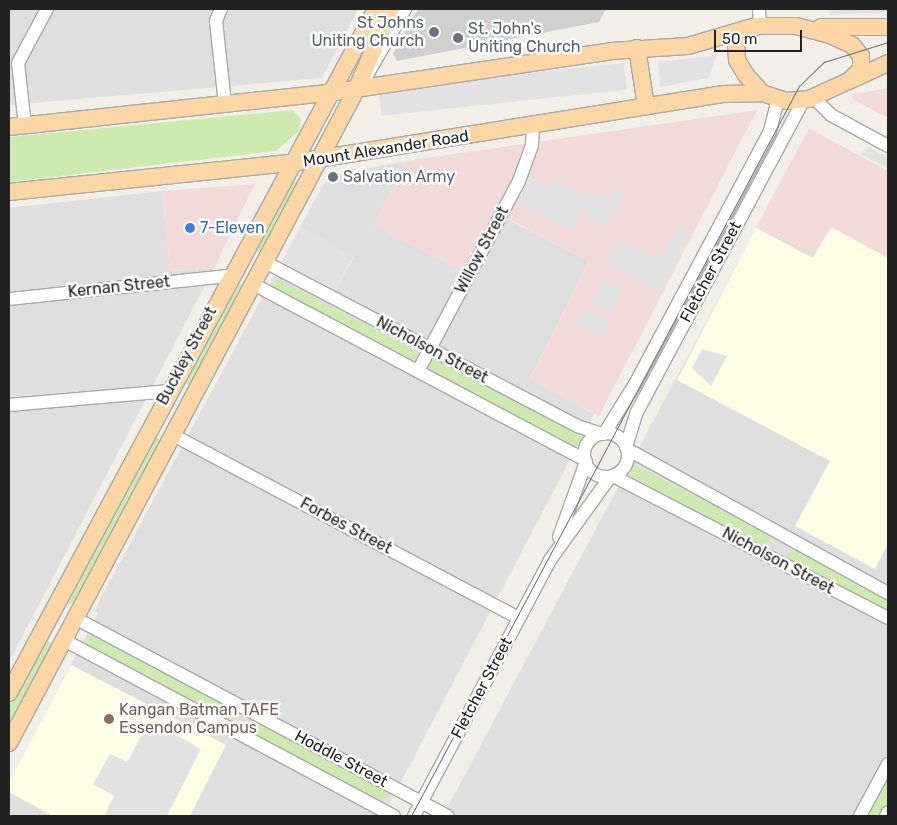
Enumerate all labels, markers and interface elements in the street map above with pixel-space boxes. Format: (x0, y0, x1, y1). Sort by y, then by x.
place label: St Johns Uniting Church (311, 13, 424, 51)
place label: St. John's Uniting Church (468, 19, 581, 57)
scale bar (717, 20, 804, 52)
marker: St Johns Uniting Church (428, 26, 440, 38)
text: 50 m (722, 30, 757, 48)
marker: St. John's Uniting Church (452, 32, 464, 44)
street label: Mount Alexander Road (301, 126, 471, 172)
place label: Salvation Army (343, 167, 455, 187)
marker: Salvation Army (327, 171, 339, 183)
street label: Willow Street (451, 203, 513, 297)
place label: 7-Eleven (200, 218, 265, 238)
street label: Fletcher Street (676, 218, 746, 326)
marker: 7-Eleven (184, 222, 196, 234)
street label: Kernan Street (67, 272, 171, 302)
street label: Buckley Street (153, 303, 221, 409)
street label: Nicholson Street (373, 312, 491, 388)
street label: Forbes Street (297, 494, 395, 558)
street label: Nicholson Street (719, 523, 837, 599)
street label: Fletcher Street (447, 634, 517, 742)
place label: Kangan Batman TAFE Essendon Campus (119, 700, 279, 738)
marker: Kangan Batman TAFE Essendon Campus (103, 713, 115, 725)
street label: Hoddle Street (291, 726, 391, 792)

